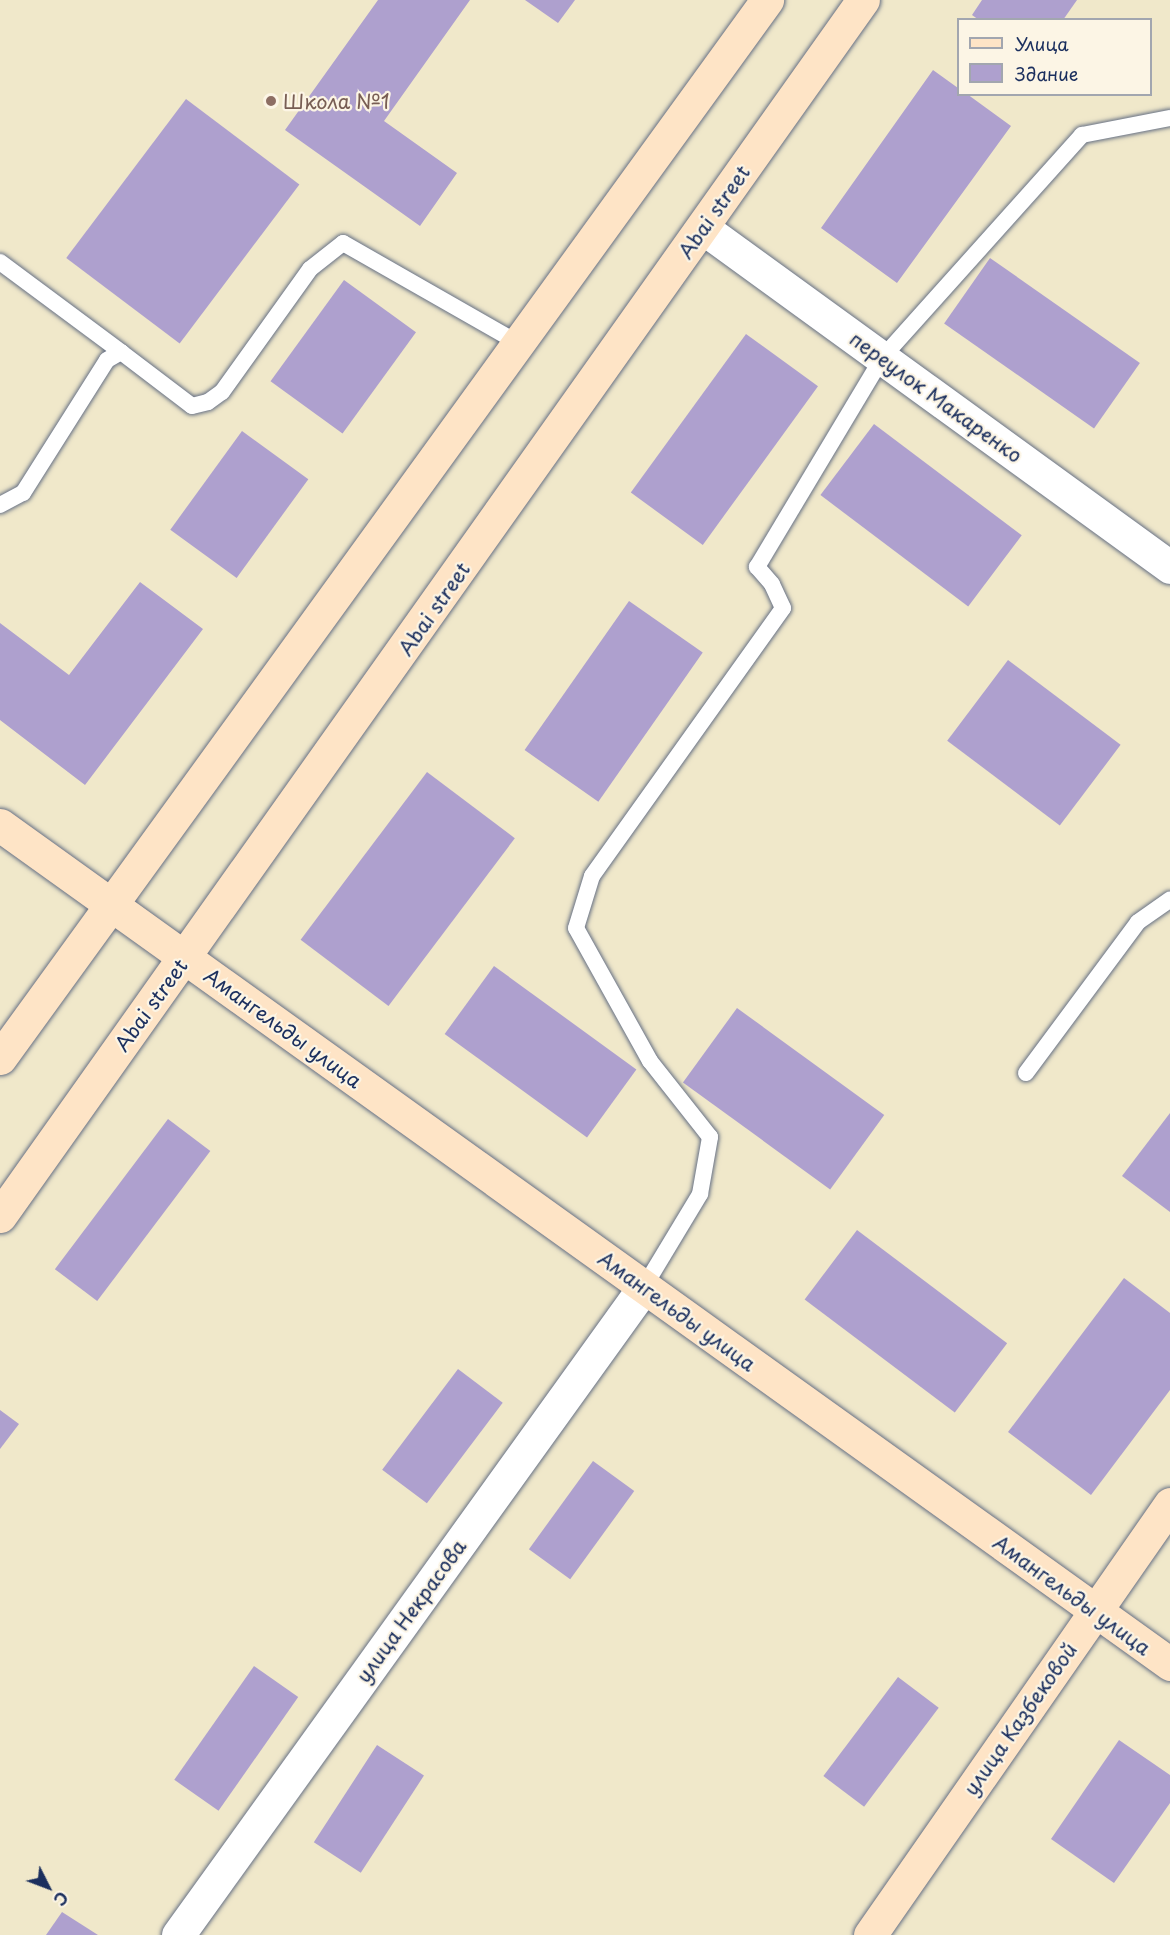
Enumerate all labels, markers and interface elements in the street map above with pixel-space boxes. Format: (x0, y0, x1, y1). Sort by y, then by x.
legend (957, 18, 1152, 96)
text: Улица (1015, 30, 1069, 57)
text: Здание (1015, 60, 1078, 87)
place label: Школа №1 (283, 89, 390, 113)
marker: Школа №1 (264, 94, 278, 108)
street label: Abai street (673, 161, 755, 263)
street label: переулок Макаренко (845, 326, 1027, 468)
street label: Abai street (393, 558, 475, 660)
street label: Abai street (109, 954, 193, 1056)
street label: Амангельды улица (200, 963, 366, 1093)
street label: Амангельды улица (594, 1246, 760, 1376)
street label: Амангельды улица (989, 1530, 1155, 1660)
street label: улица Некрасова (351, 1534, 471, 1688)
street label: улица Казбековой (958, 1638, 1082, 1800)
north arrow (18, 1857, 78, 1917)
text: С (48, 1887, 74, 1912)

